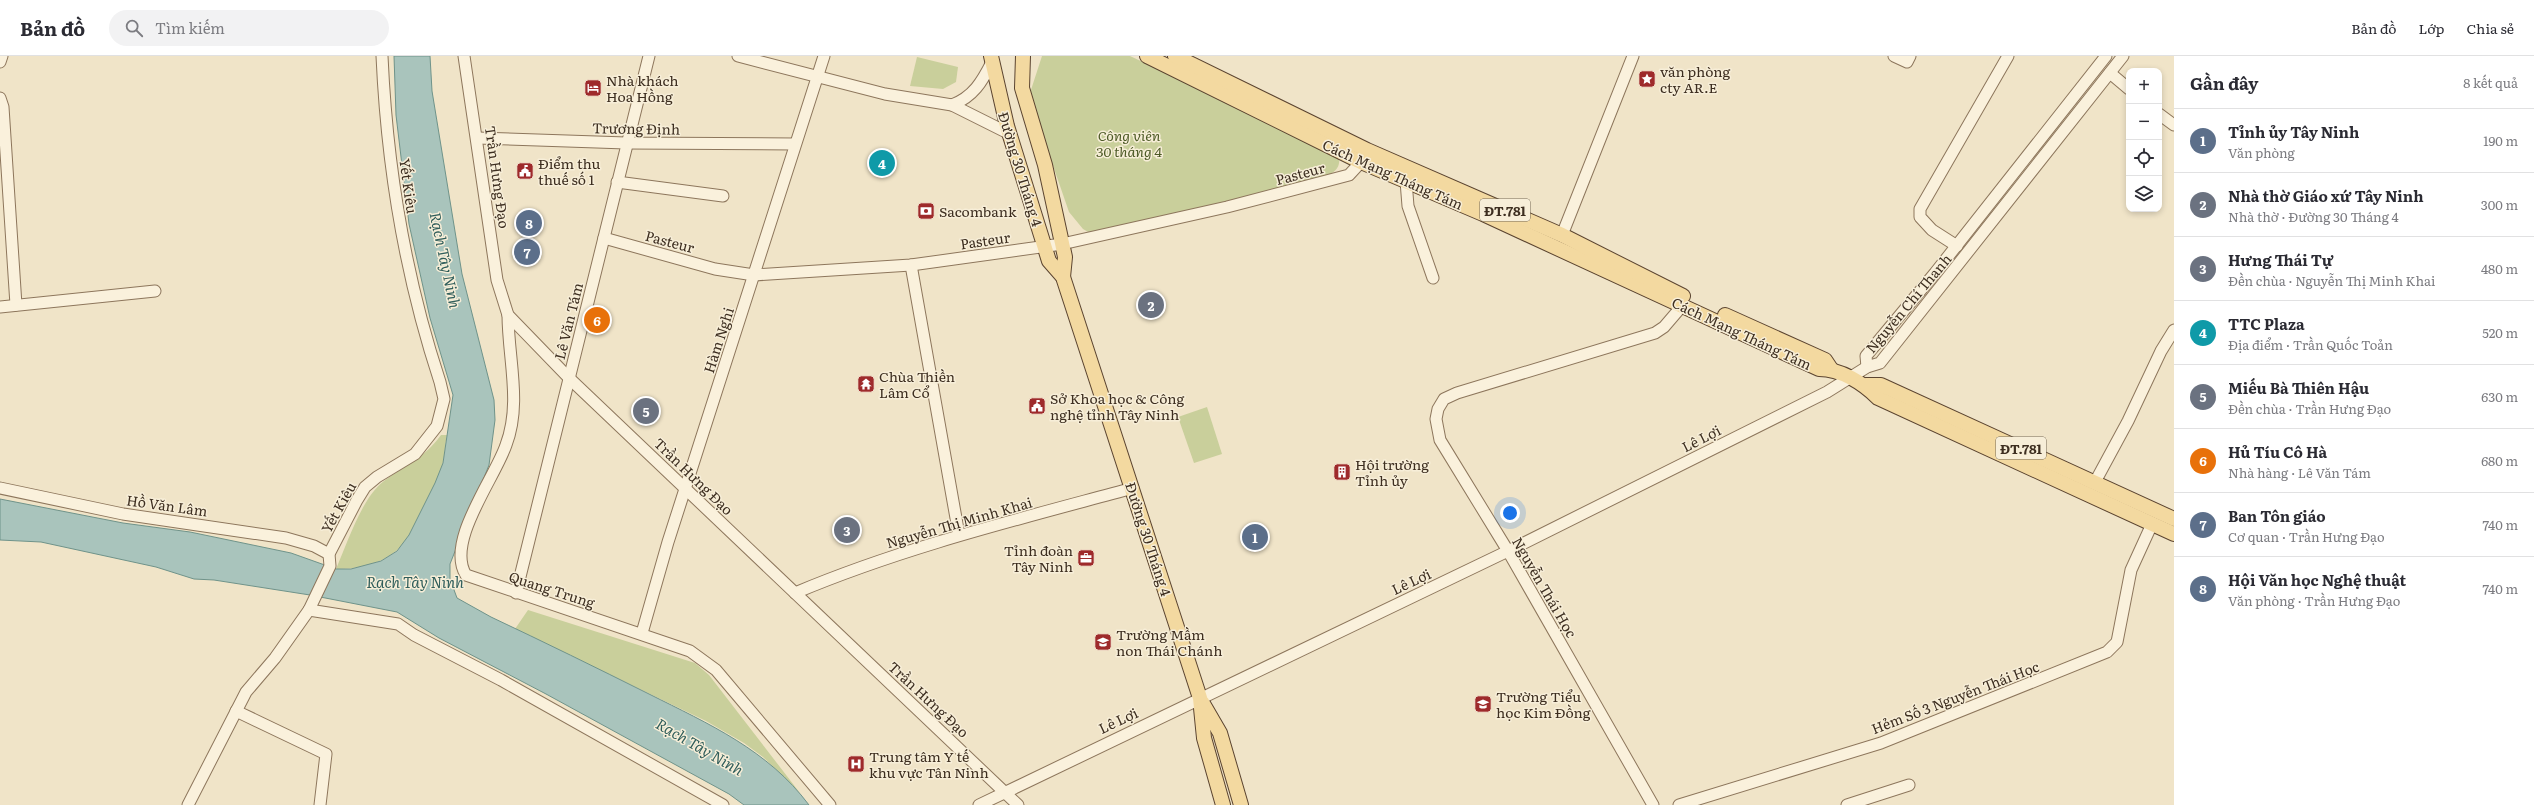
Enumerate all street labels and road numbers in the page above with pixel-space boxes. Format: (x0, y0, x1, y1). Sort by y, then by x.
street label: Đường 30 Tháng 4 (994, 109, 1048, 229)
street label: Trương Định (592, 117, 680, 139)
street label: Trần Hưng Đạo (481, 124, 515, 230)
street label: Cách Mạng Tháng Tám (1319, 134, 1467, 214)
street label: Yết Kiêu (395, 157, 423, 215)
street label: Pasteur (1273, 157, 1327, 189)
road number: ĐT.781 (1480, 199, 1530, 221)
street label: Pasteur (643, 225, 697, 257)
street label: Pasteur (959, 227, 1012, 253)
street label: Nguyễn Chí Thanh (1861, 249, 1955, 357)
street label: Lê Văn Tám (549, 280, 587, 362)
street label: Cách Mạng Tháng Tám (1669, 292, 1815, 374)
street label: Hàm Nghi (698, 304, 738, 376)
street label: Lê Lợi (1678, 420, 1724, 456)
street label: Trần Hưng Đạo (650, 433, 738, 519)
road number: ĐT.781 (1996, 437, 2046, 459)
street label: Yết Kiêu (316, 478, 360, 536)
street label: Đường 30 Tháng 4 (1121, 479, 1177, 599)
street label: Hồ Văn Lâm (125, 489, 209, 521)
street label: Nguyễn Thị Minh Khai (884, 491, 1035, 552)
street label: Nguyễn Thái Học (1508, 533, 1582, 641)
street label: Lê Lợi (1388, 563, 1434, 599)
street label: Quang Trung (506, 566, 598, 612)
street label: Trần Hưng Đạo (884, 656, 974, 742)
street label: Hẻm Số 3 Nguyễn Thái Học (1868, 656, 2042, 738)
street label: Lê Lợi (1095, 702, 1141, 738)

